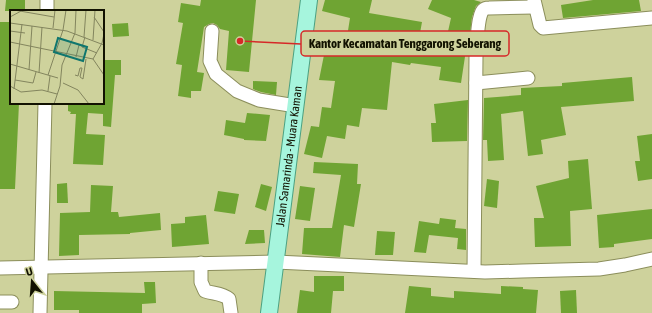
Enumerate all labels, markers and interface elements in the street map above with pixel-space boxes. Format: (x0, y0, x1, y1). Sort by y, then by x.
inset map (10, 10, 104, 104)
callout: Kantor Kecamatan Tenggarong Seberang (301, 31, 509, 56)
text: Kantor Kecamatan Tenggarong Seberang (309, 36, 502, 51)
street label: Jalan Samarinda - Muara Kaman (273, 85, 305, 227)
north arrow (12, 261, 52, 301)
text: U (24, 265, 34, 278)

